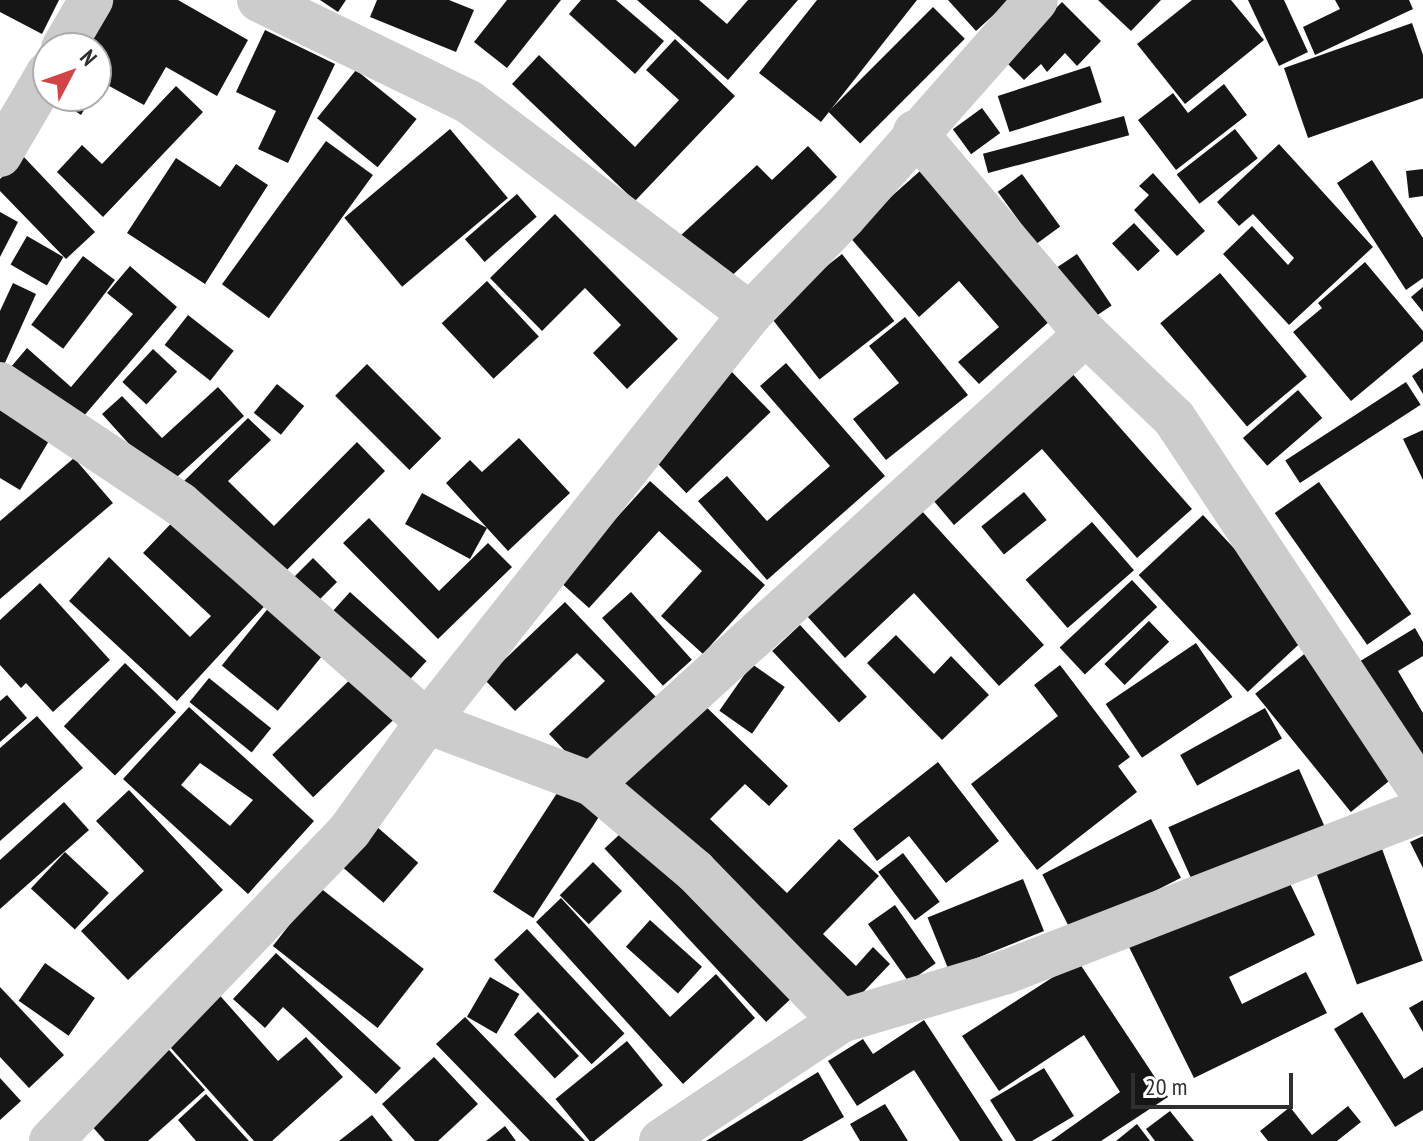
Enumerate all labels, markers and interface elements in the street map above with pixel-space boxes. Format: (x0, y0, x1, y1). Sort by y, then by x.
north arrow (32, 32, 112, 112)
text: N (74, 44, 103, 71)
scale bar (1135, 1057, 1297, 1107)
text: 20 m (1145, 1071, 1187, 1102)

